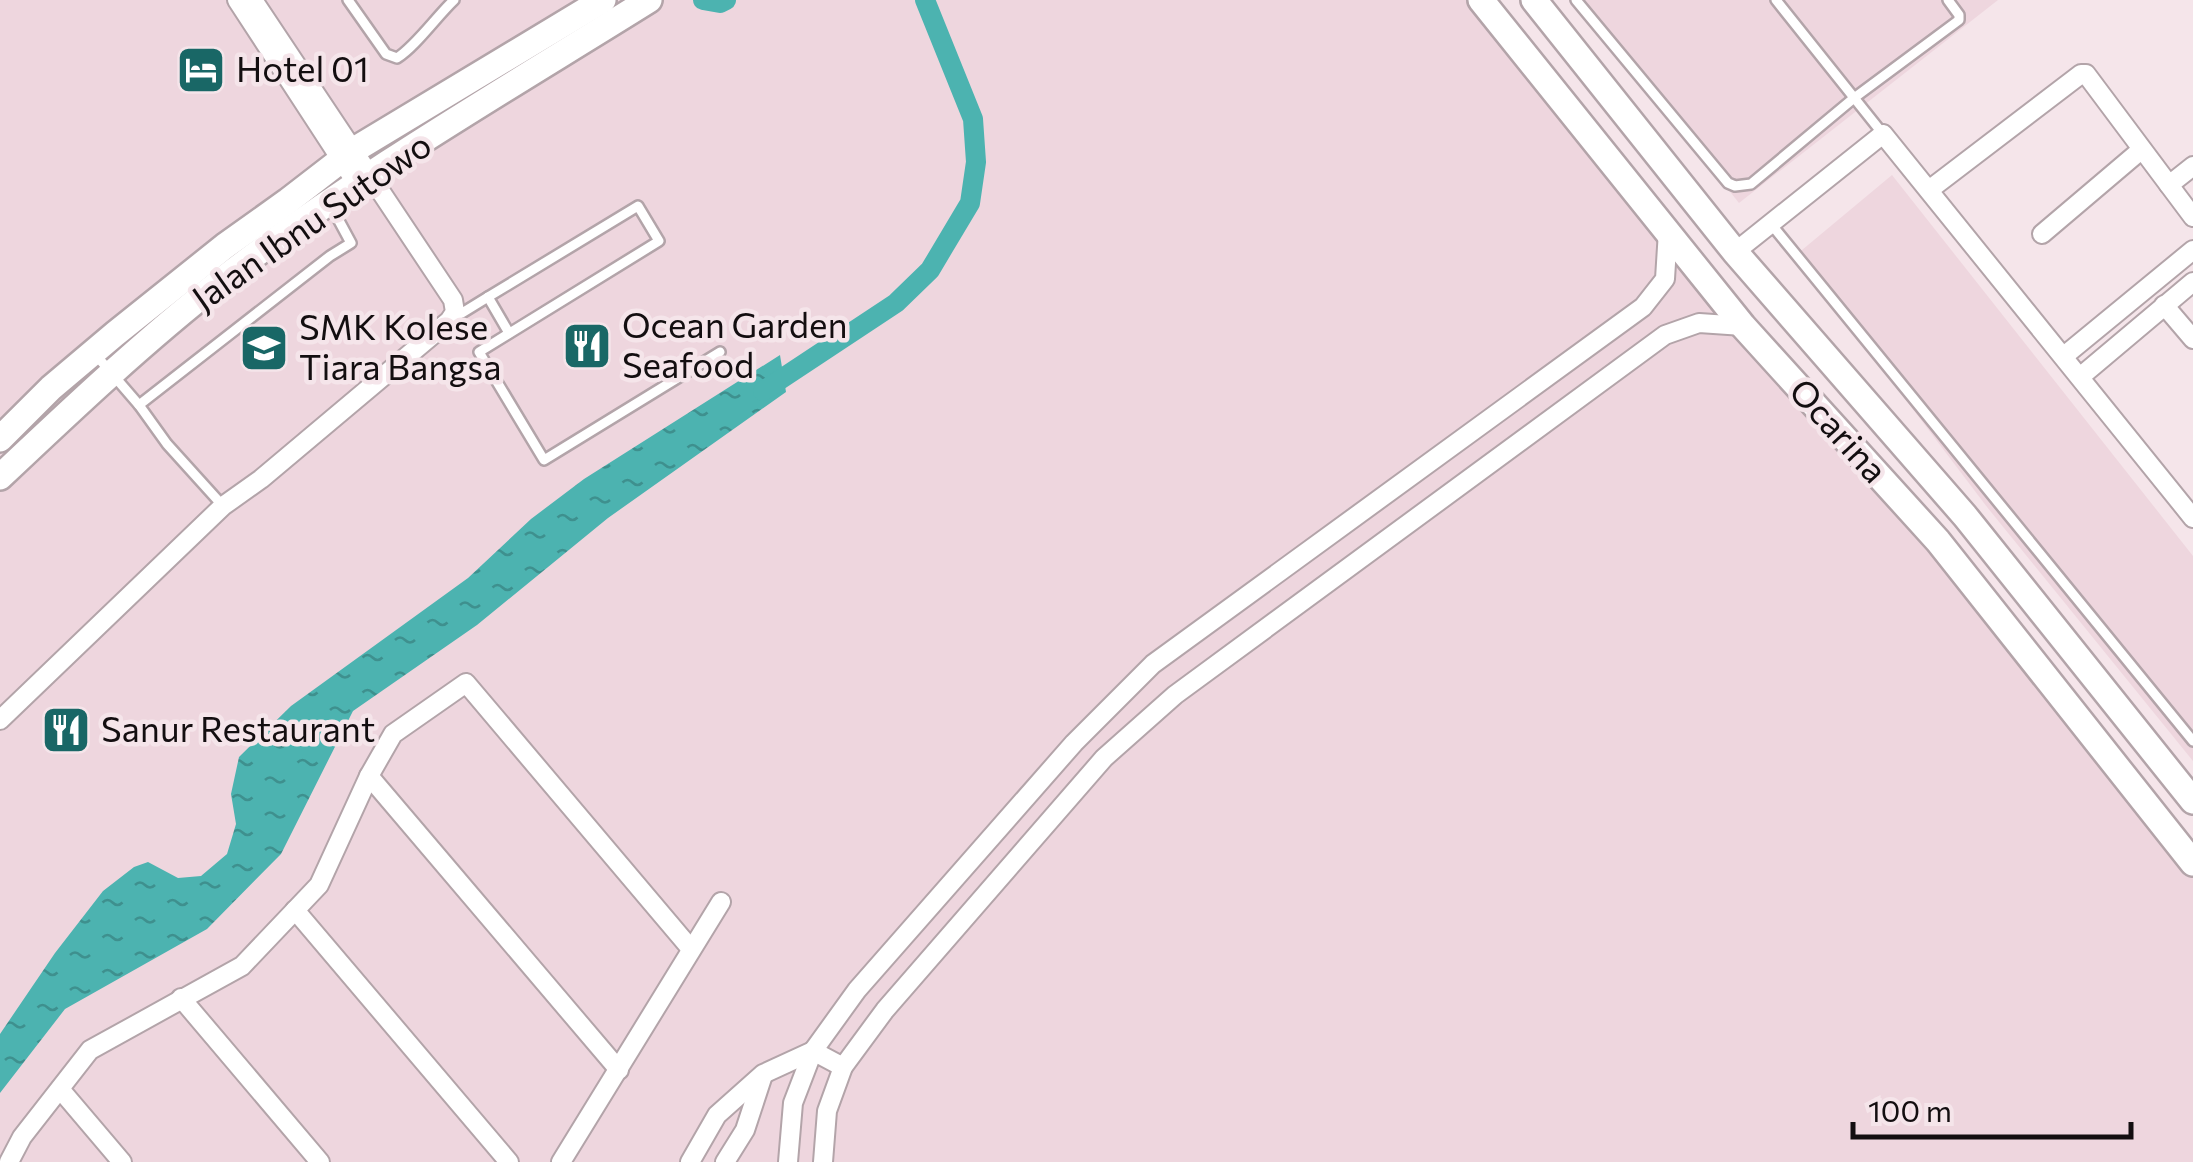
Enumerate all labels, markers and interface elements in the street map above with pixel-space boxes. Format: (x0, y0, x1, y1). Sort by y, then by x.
hotel icon: Hotel 01 (175, 44, 227, 96)
place label: Hotel 01 (236, 46, 369, 89)
street label: Jalan Ibnu Sutowo (183, 121, 438, 318)
place label: Ocean Garden Seafood (622, 302, 848, 385)
place label: SMK Kolese Tiara Bangsa (299, 304, 502, 387)
restaurant icon: Ocean Garden Seafood (561, 320, 613, 372)
school or university icon: SMK Kolese Tiara Bangsa (238, 322, 290, 374)
street label: Ocarina (1782, 368, 1898, 490)
restaurant icon: Sanur Restaurant (40, 704, 92, 756)
place label: Sanur Restaurant (101, 706, 375, 749)
scale bar (1853, 1077, 2130, 1139)
text: 100 m (1868, 1091, 1952, 1128)

